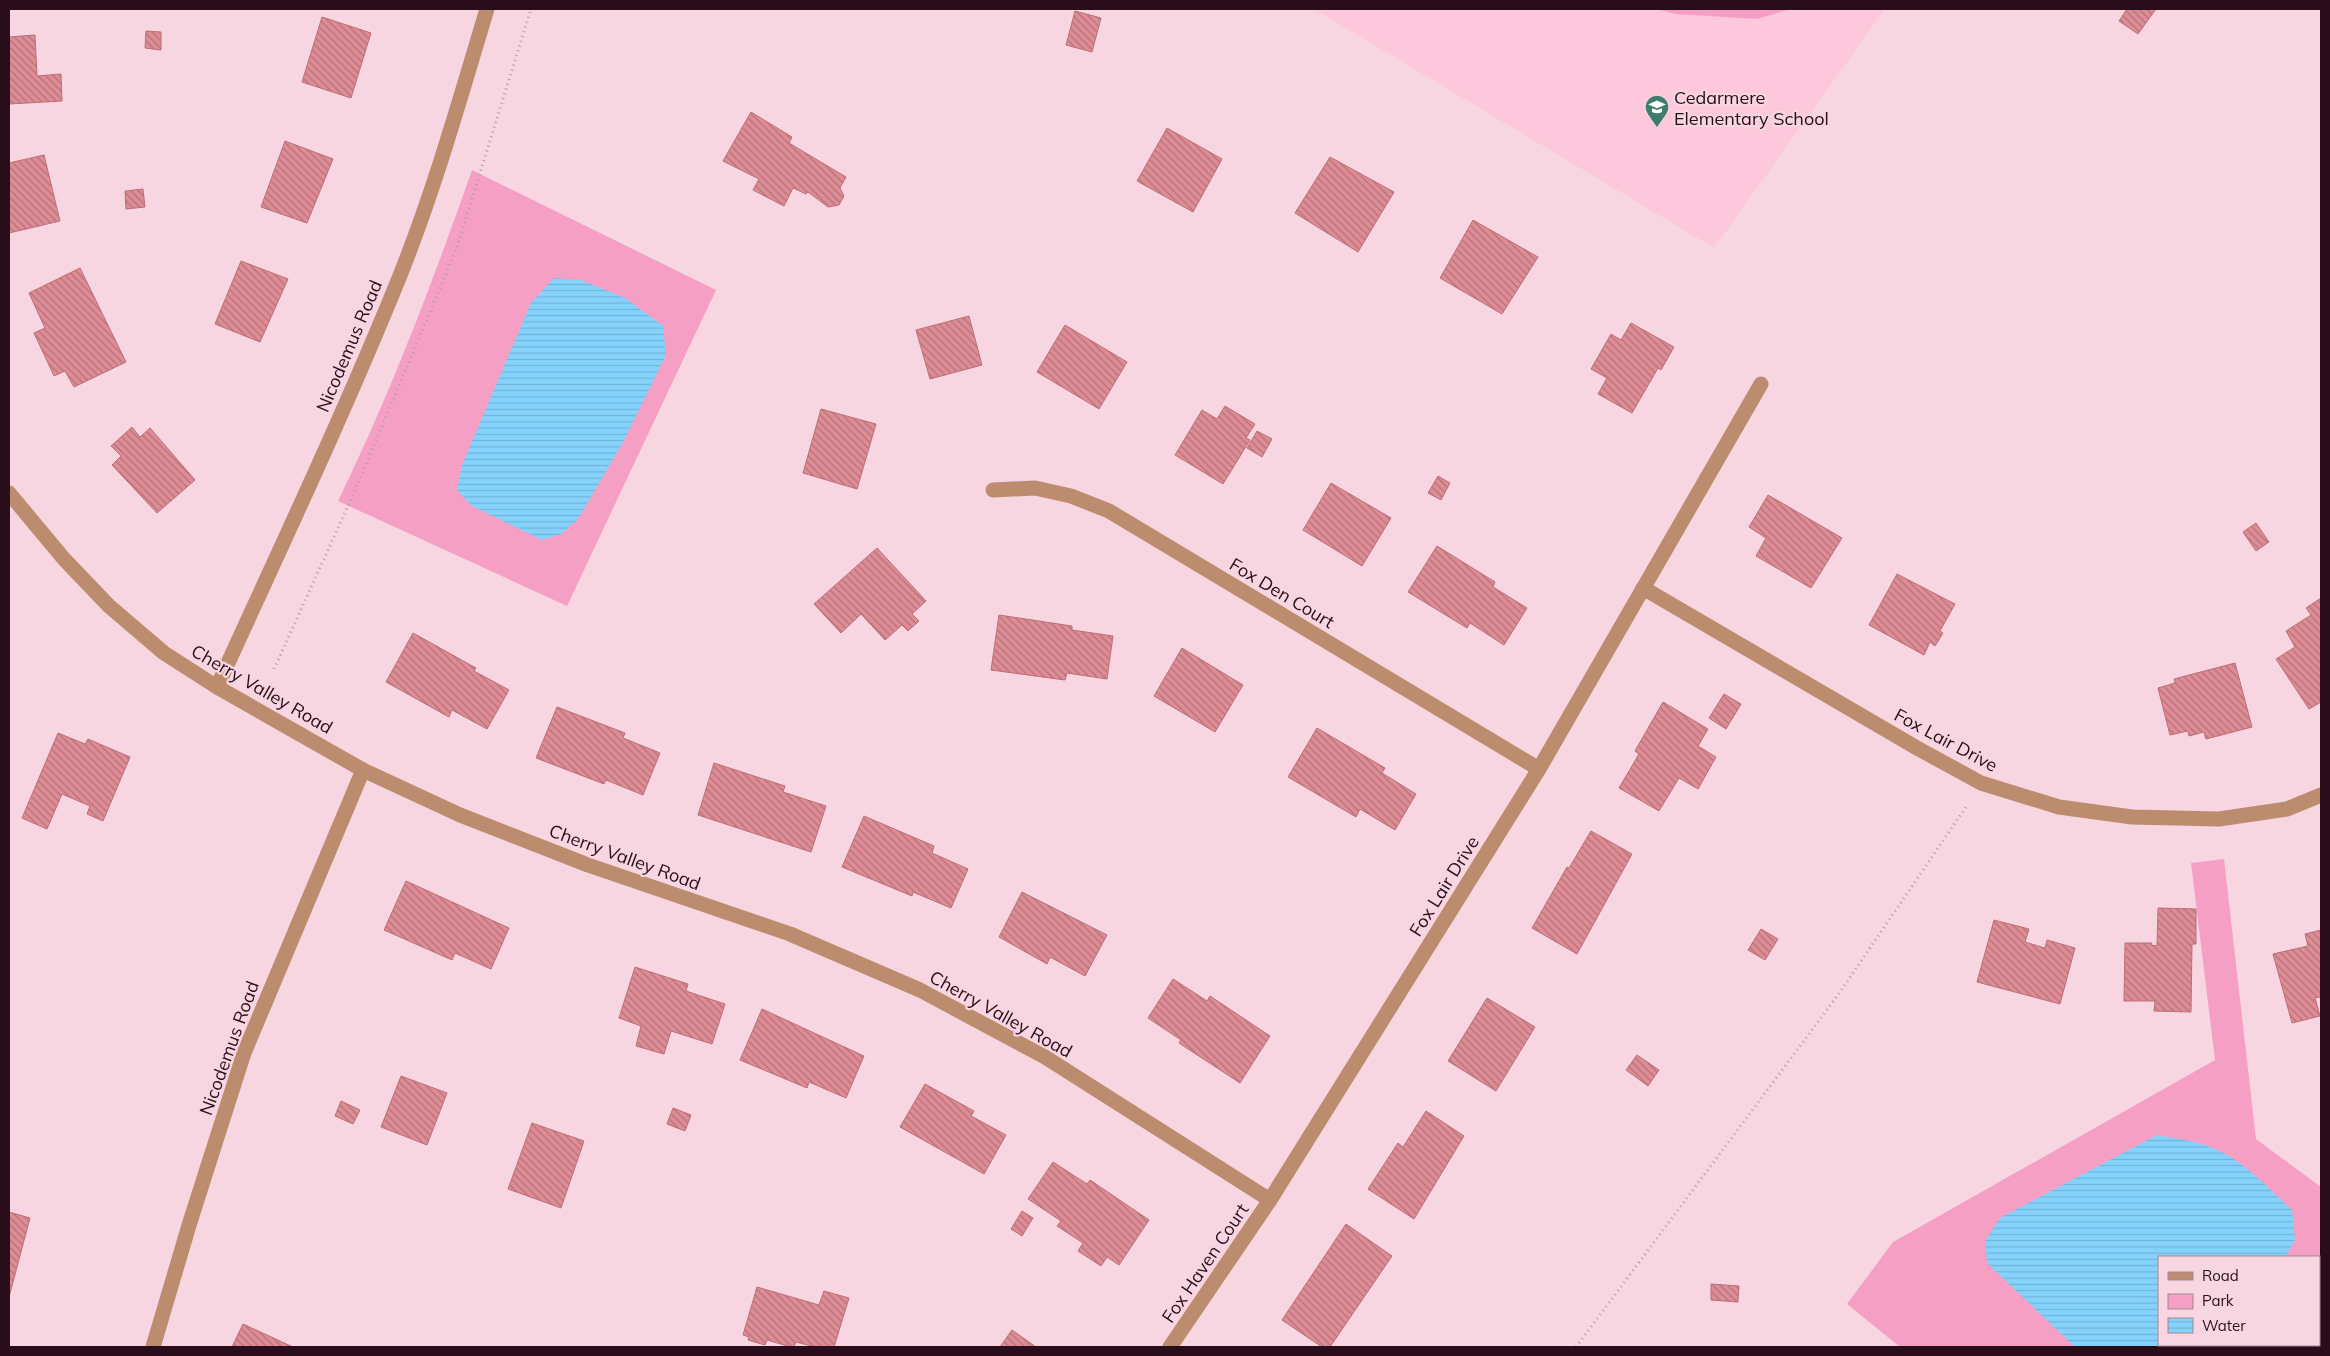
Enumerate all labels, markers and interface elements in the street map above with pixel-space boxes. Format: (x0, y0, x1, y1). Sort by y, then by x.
place label: Cedarmere Elementary School (1674, 86, 1829, 130)
school or university icon: Cedarmere Elementary School (1644, 94, 1670, 128)
street label: Nicodemus Road (311, 276, 387, 416)
street label: Fox Den Court (1225, 553, 1339, 633)
street label: Cherry Valley Road (187, 639, 337, 739)
street label: Fox Lair Drive (1890, 703, 2002, 777)
street label: Cherry Valley Road (546, 819, 704, 895)
street label: Fox Lair Drive (1404, 832, 1484, 940)
street label: Cherry Valley Road (926, 965, 1076, 1063)
street label: Nicodemus Road (194, 978, 264, 1118)
street label: Fox Haven Court (1157, 1199, 1253, 1327)
legend (2158, 1256, 2320, 1346)
text: Road (2202, 1266, 2239, 1285)
text: Park (2202, 1291, 2234, 1310)
text: Water (2202, 1316, 2246, 1335)

